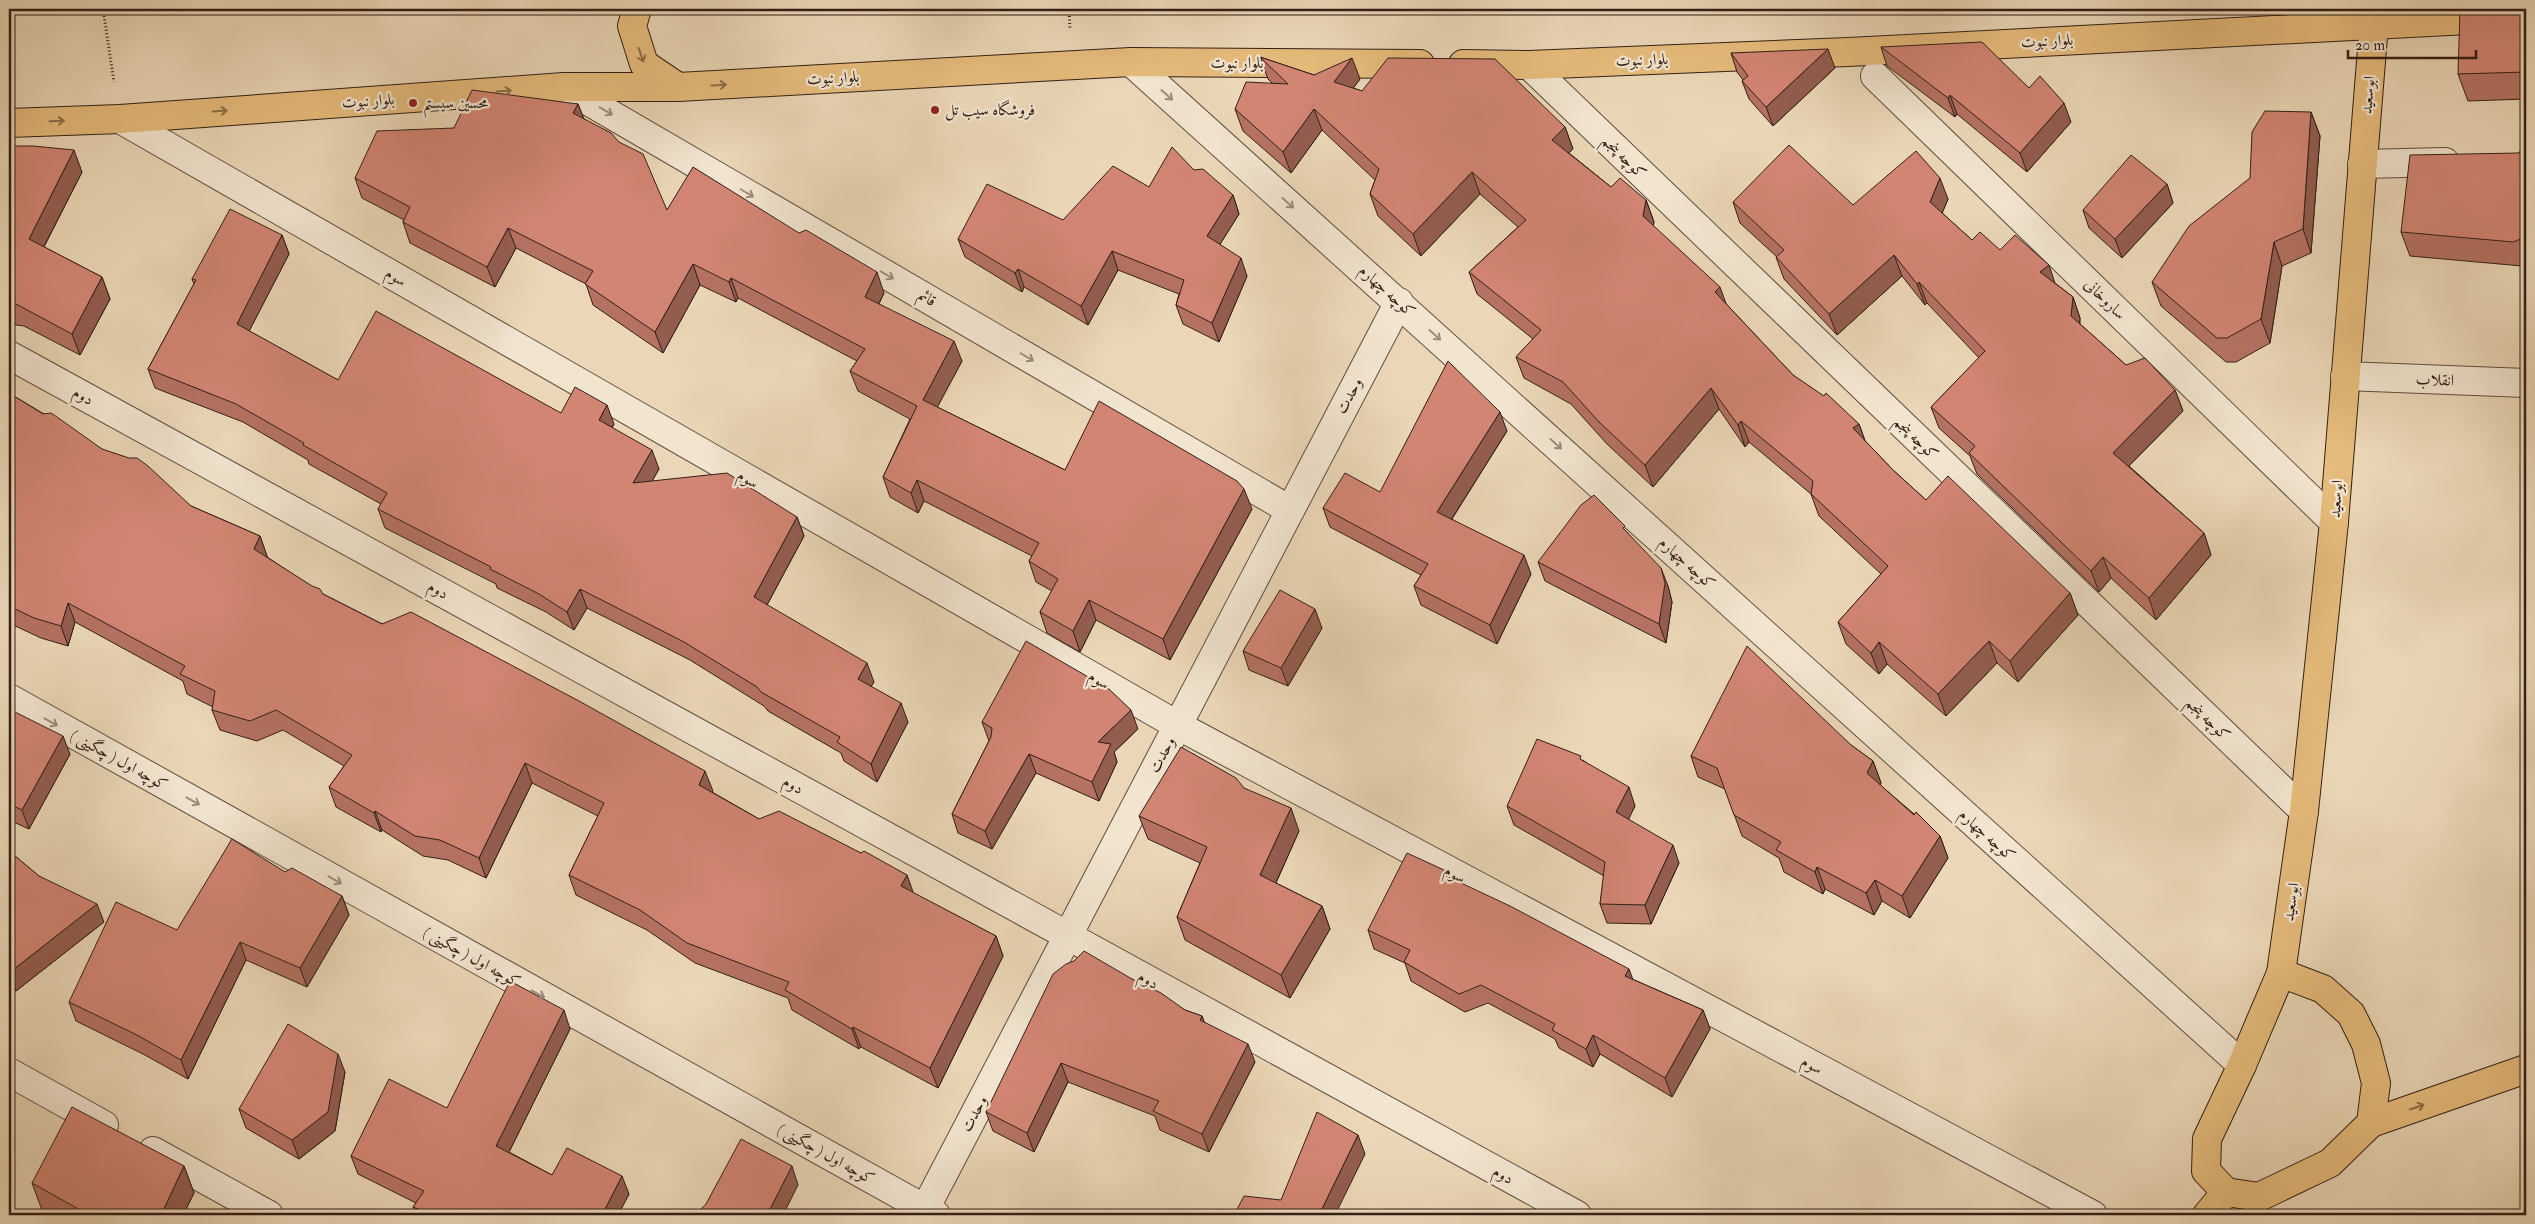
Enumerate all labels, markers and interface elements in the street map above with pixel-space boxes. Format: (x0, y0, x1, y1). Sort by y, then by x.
scale bar (2348, 28, 2475, 60)
street label: بلوار نبوت (2020, 30, 2074, 52)
text: 20 m (2355, 36, 2385, 55)
one-way arrow (637, 47, 647, 63)
street label: بلوار نبوت (1615, 49, 1669, 71)
street label: بلوار نبوت (1211, 53, 1263, 73)
street label: بلوار نبوت (806, 67, 860, 89)
street label: ابوسعید (2356, 75, 2380, 115)
one-way arrow (710, 80, 726, 89)
one-way arrow (496, 86, 512, 95)
street label: بلوار نبوت (341, 89, 395, 113)
one-way arrow (1161, 89, 1174, 101)
place label: محسین سیستم (423, 93, 489, 119)
marker: محسین سیستم (407, 97, 419, 109)
place label: فروشگاه سیب تل (945, 99, 1035, 121)
marker: فروشگاه سیب تل (929, 104, 941, 116)
one-way arrow (599, 106, 614, 116)
one-way arrow (211, 107, 227, 116)
one-way arrow (49, 116, 65, 126)
street label: کوچه پنجم (1594, 131, 1651, 187)
one-way arrow (739, 188, 754, 198)
one-way arrow (1282, 197, 1295, 209)
street label: کوچه چهارم (1352, 260, 1419, 325)
street label: سوم (380, 263, 410, 295)
one-way arrow (879, 270, 894, 280)
street label: ساروخانی (2080, 274, 2130, 324)
street label: قائم (912, 285, 940, 315)
one-way arrow (1429, 329, 1442, 341)
one-way arrow (1020, 352, 1034, 362)
street label: انقلاب (2415, 369, 2455, 391)
street label: وحدت (1331, 374, 1367, 418)
street label: دوم (67, 382, 97, 413)
street label: کوچه پنجم (1886, 412, 1943, 468)
one-way arrow (1549, 438, 1562, 450)
street label: سوم (732, 465, 762, 497)
street label: ابوسعید (2325, 479, 2347, 519)
street label: کوچه چهارم (1652, 532, 1719, 597)
street label: دوم (422, 576, 452, 607)
street label: سوم (1083, 666, 1113, 698)
street label: کوچه پنجم (2178, 693, 2235, 749)
one-way arrow (44, 717, 59, 727)
street label: کوچه اول ( چگینی ) (66, 724, 172, 796)
street label: وحدت (1144, 733, 1180, 777)
street label: دوم (777, 771, 807, 802)
one-way arrow (186, 797, 200, 807)
street label: کوچه چهارم (1952, 804, 2019, 869)
street label: سوم (1439, 860, 1469, 891)
one-way arrow (328, 876, 342, 886)
street label: ابوسعید (2278, 882, 2304, 922)
street label: کوچه اول ( چگینی ) (419, 921, 525, 993)
street label: دوم (1132, 966, 1162, 997)
one-way arrow (531, 989, 545, 999)
street label: سوم (1796, 1051, 1826, 1082)
street label: وحدت (956, 1092, 992, 1136)
one-way arrow (2408, 1102, 2424, 1111)
street label: کوچه اول ( چگینی ) (773, 1118, 879, 1190)
street label: دوم (1487, 1161, 1517, 1192)

